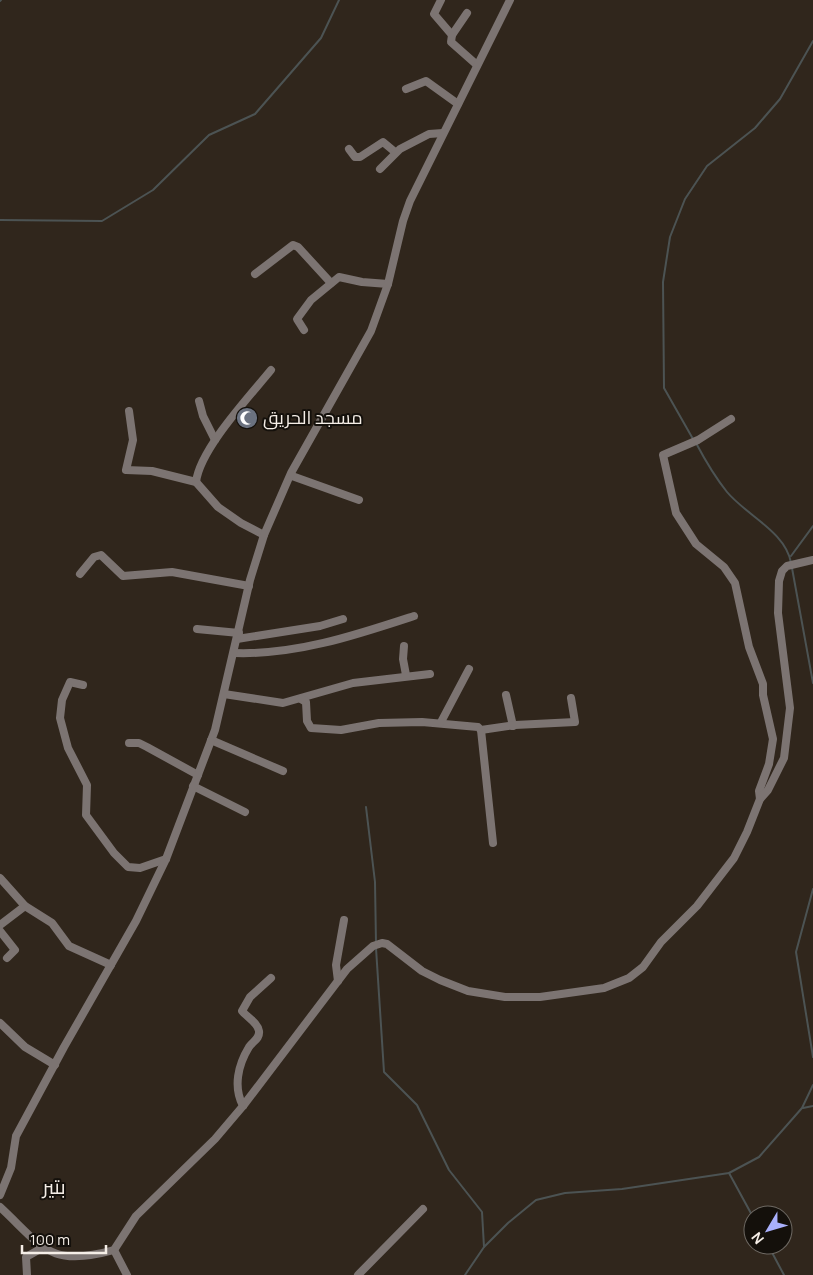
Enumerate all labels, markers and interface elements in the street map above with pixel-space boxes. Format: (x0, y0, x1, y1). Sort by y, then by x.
place label: مسجد الحريق (263, 405, 363, 430)
mosque icon: مسجد الحريق (235, 406, 259, 430)
district label: بتير (41, 1173, 66, 1200)
north arrow (743, 1205, 793, 1255)
scale bar (22, 1222, 106, 1254)
text: N (747, 1228, 768, 1248)
text: 100 m (30, 1229, 70, 1250)

